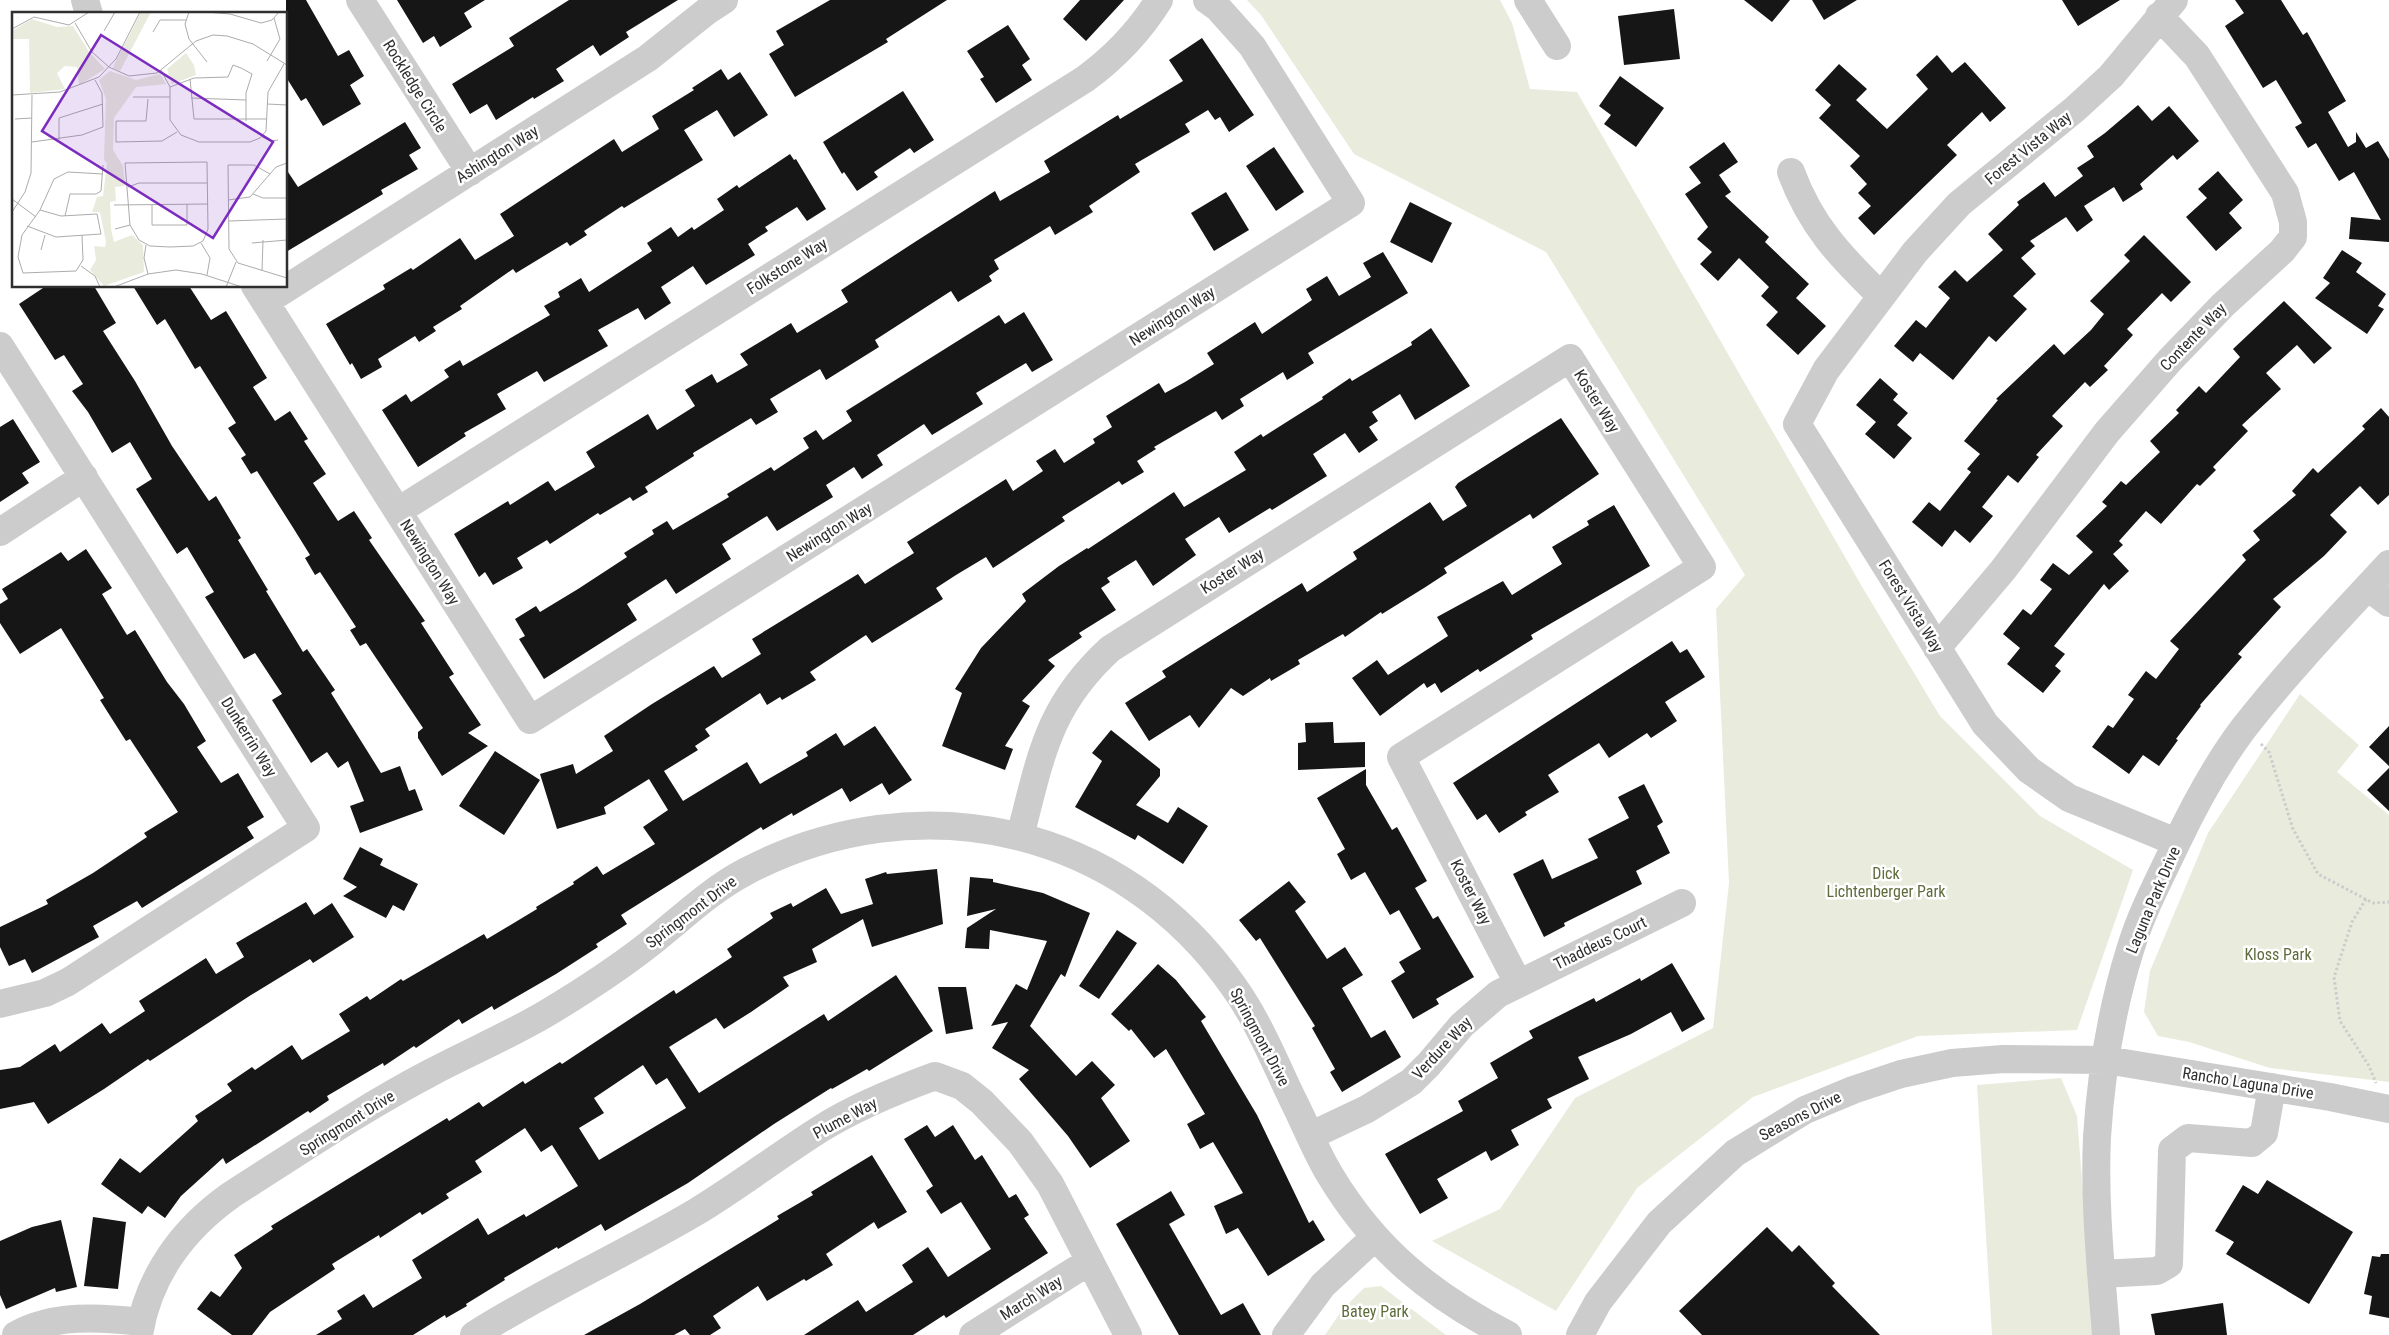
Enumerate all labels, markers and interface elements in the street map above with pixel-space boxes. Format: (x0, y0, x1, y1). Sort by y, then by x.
inset map (12, 12, 288, 288)
street label: Rockledge Circle (379, 36, 451, 136)
street label: Forest Vista Way (1981, 107, 2075, 189)
street label: Ashington Way (452, 121, 542, 187)
street label: Folkstone Way (743, 234, 831, 298)
street label: Newington Way (1126, 282, 1219, 350)
street label: Contente Way (2156, 299, 2230, 375)
street label: Koster Way (1570, 366, 1624, 436)
street label: Newington Way (783, 498, 876, 566)
street label: Newington Way (396, 516, 464, 609)
street label: Koster Way (1197, 544, 1267, 598)
street label: Forest Vista Way (1875, 556, 1947, 656)
street label: Dunkerrin Way (217, 694, 281, 781)
street label: Laguna Park Drive (2122, 844, 2184, 956)
street label: Koster Way (1446, 856, 1496, 928)
park label: Dick Lichtenberger Park (1827, 864, 1946, 901)
street label: Springmont Drive (642, 872, 740, 952)
street label: Thaddeus Court (1551, 912, 1650, 974)
park label: Kloss Park (2244, 945, 2312, 964)
street label: Springmont Drive (1226, 985, 1294, 1089)
street label: Verdure Way (1408, 1013, 1476, 1083)
street label: Rancho Laguna Drive (2181, 1063, 2315, 1103)
street label: Springmont Drive (296, 1086, 398, 1160)
street label: Seasons Drive (1756, 1087, 1844, 1145)
street label: Plume Way (810, 1093, 880, 1143)
street label: March Way (997, 1271, 1066, 1324)
park label: Batey Park (1341, 1302, 1409, 1321)

